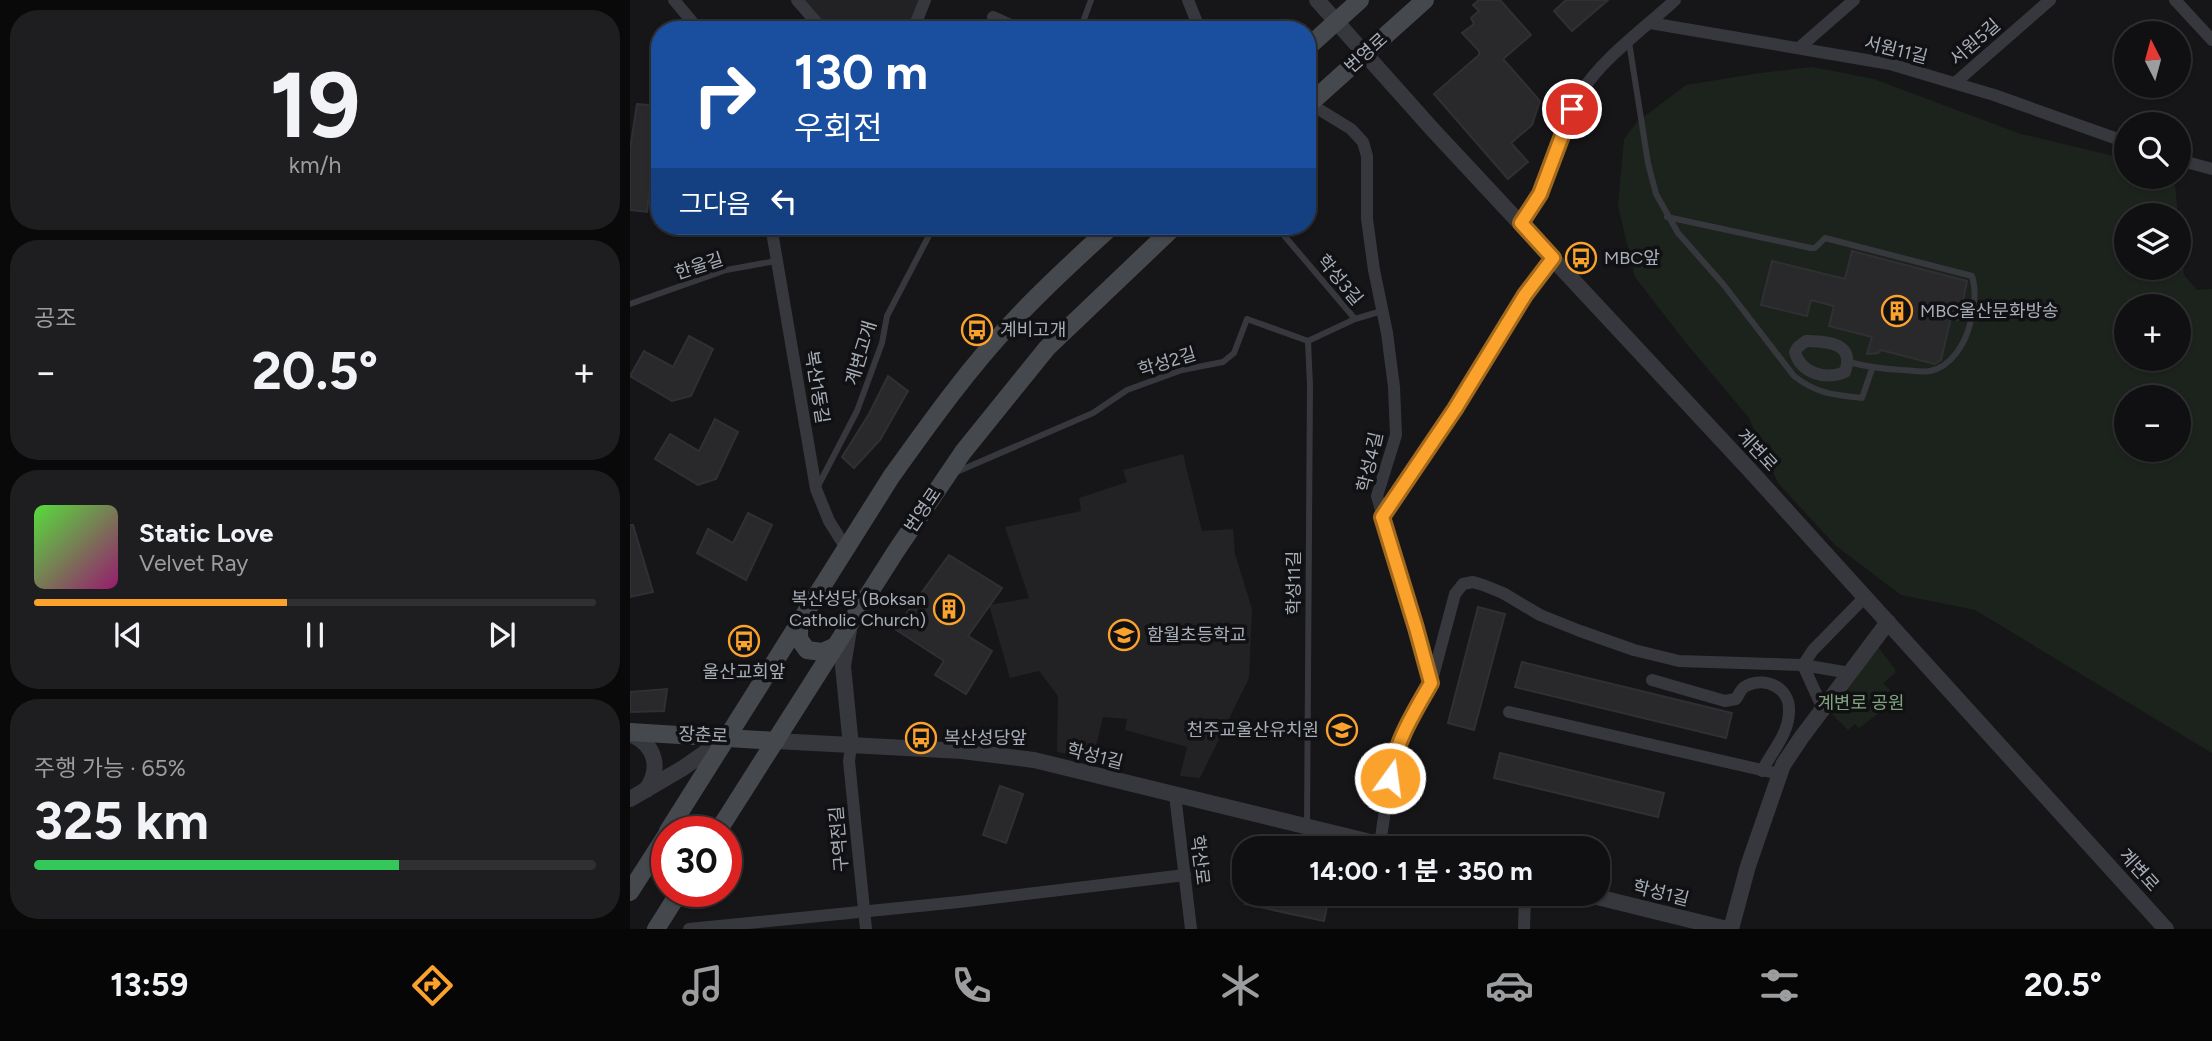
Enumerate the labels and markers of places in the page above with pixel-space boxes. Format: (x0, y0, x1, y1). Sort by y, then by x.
pin (1542, 79, 1602, 139)
bus stop icon: MBC앞 (1564, 241, 1598, 275)
place label: MBC앞 (1604, 247, 1660, 269)
building icon: MBC울산문화방송 (1880, 294, 1914, 328)
place label: MBC울산문화방송 (1920, 300, 2059, 322)
bus stop icon: 계비고개 (960, 313, 994, 347)
place label: 계비고개 (1000, 319, 1066, 341)
place label: 복산성당 (Boksan Catholic Church) (789, 588, 926, 631)
building icon: 복산성당 (Boksan Catholic Church) (932, 592, 966, 626)
school or university icon: 함월초등학교 (1107, 618, 1141, 652)
bus stop icon: 울산교회앞 (727, 624, 761, 658)
place label: 함월초등학교 (1147, 624, 1246, 646)
place label: 울산교회앞 (703, 661, 785, 683)
school or university icon: 천주교울산유치원 (1325, 713, 1359, 747)
place label: 천주교울산유치원 (1187, 719, 1319, 741)
bus stop icon: 복산성당앞 (904, 721, 938, 755)
place label: 복산성당앞 (944, 727, 1027, 749)

